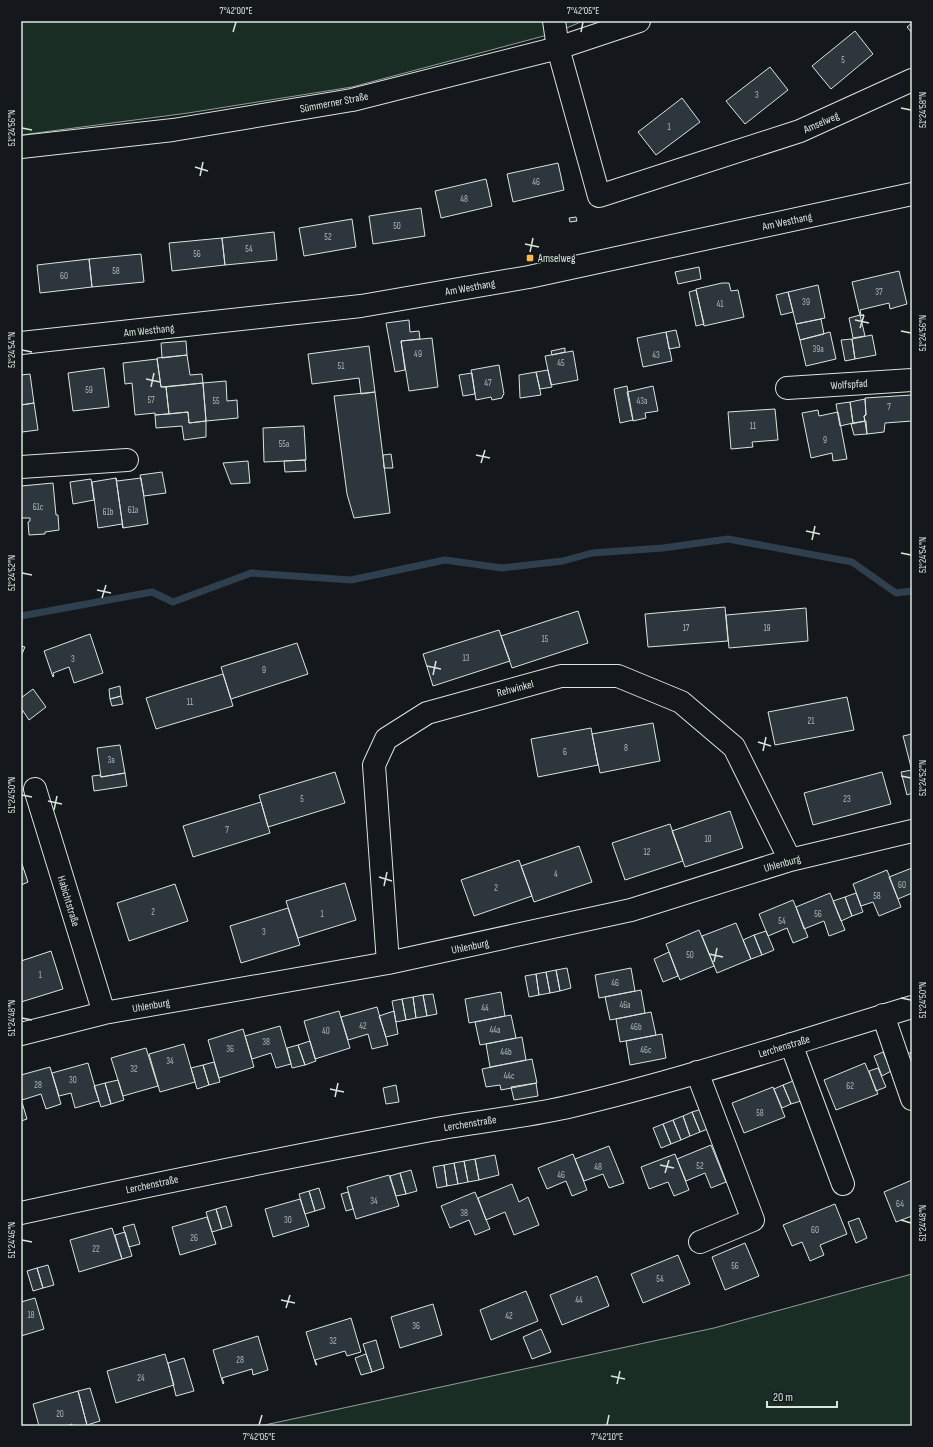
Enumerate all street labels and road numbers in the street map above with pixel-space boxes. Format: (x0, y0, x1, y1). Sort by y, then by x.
street label: Sümmerner Straße (299, 89, 369, 115)
street label: Amselweg (801, 109, 841, 136)
street label: Am Westhang (760, 210, 814, 233)
street label: Am Westhang (443, 277, 497, 298)
street label: Am Westhang (122, 321, 175, 340)
street label: Wolfspfad (830, 377, 868, 392)
street label: Rehwinkel (495, 677, 535, 700)
street label: Uhlenburg (762, 852, 803, 875)
street label: Habichtstraße (55, 874, 82, 928)
street label: Uhlenburg (450, 936, 491, 957)
street label: Uhlenburg (131, 996, 171, 1015)
street label: Lerchenstraße (757, 1032, 811, 1060)
street label: Lerchenstraße (443, 1113, 497, 1134)
street label: Lerchenstraße (125, 1173, 179, 1196)

